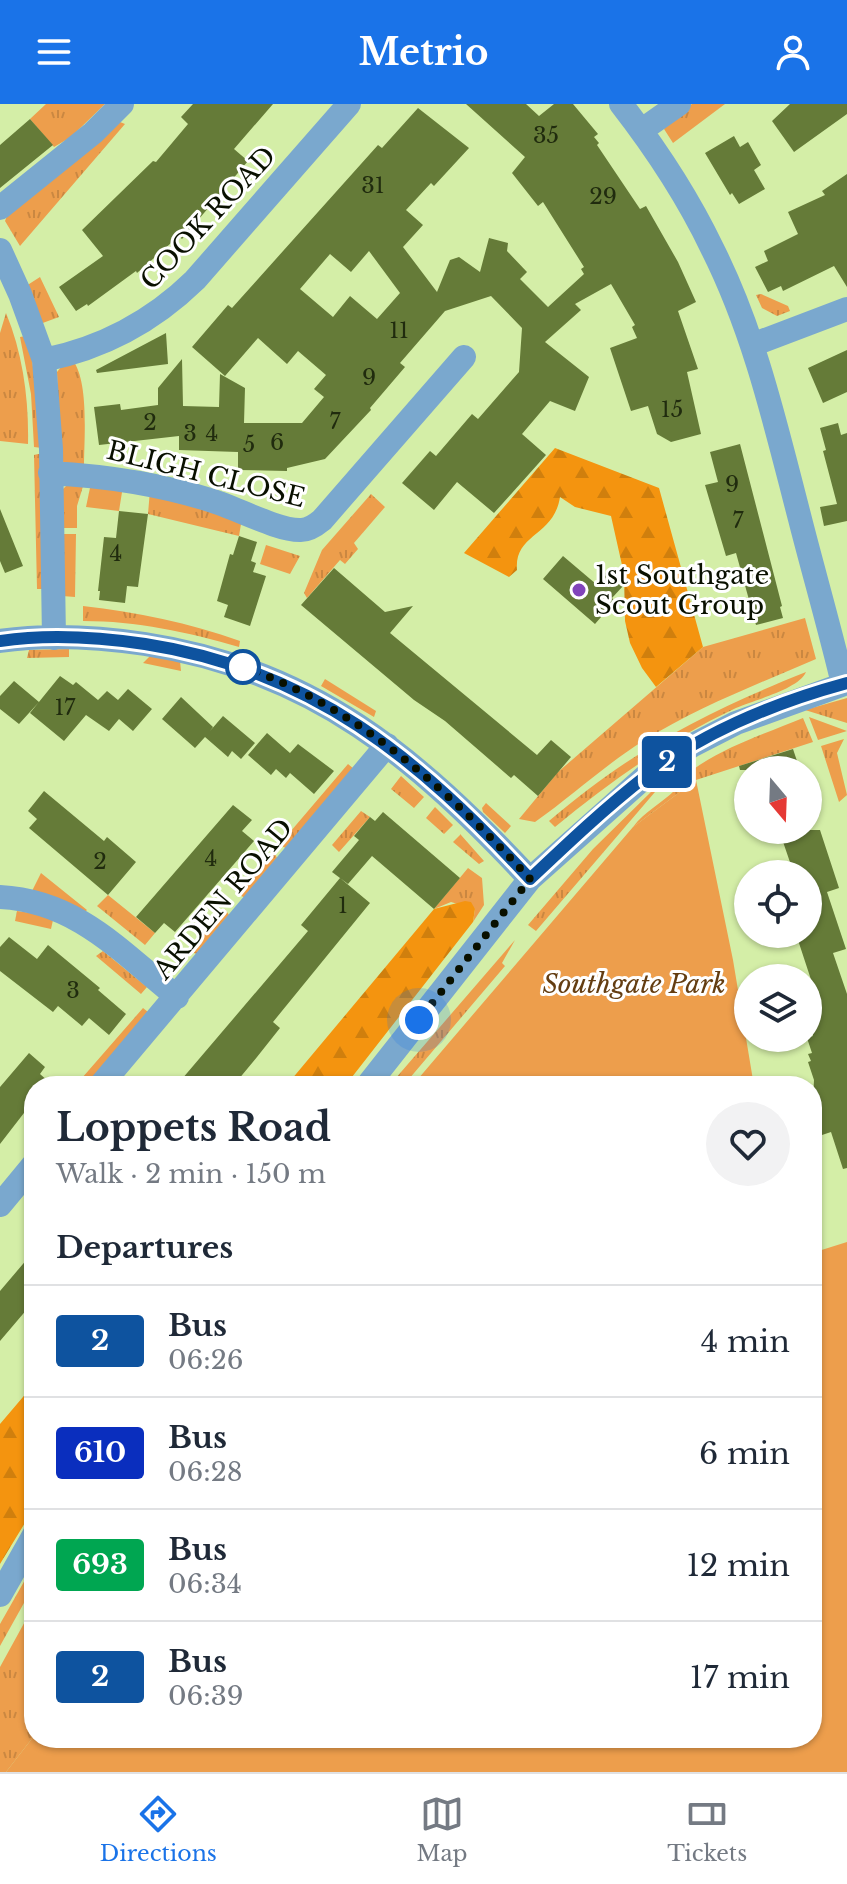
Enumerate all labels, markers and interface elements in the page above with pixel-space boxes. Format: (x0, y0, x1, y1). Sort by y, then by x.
icon: menu (32, 30, 76, 74)
text: Metrio (359, 30, 488, 75)
icon: person (771, 30, 815, 74)
house number: 35 (533, 122, 559, 149)
street label: COOK ROAD (134, 140, 282, 296)
house number: 31 (361, 172, 385, 199)
house number: 29 (589, 183, 617, 210)
house number: 11 (389, 317, 409, 344)
house number: 9 (362, 364, 376, 391)
house number: 15 (661, 396, 683, 423)
house number: 7 (329, 408, 341, 435)
house number: 2 (143, 409, 157, 436)
house number: 3 (183, 420, 197, 447)
house number: 4 (206, 420, 218, 447)
house number: 6 (270, 429, 284, 456)
house number: 5 (243, 431, 255, 458)
street label: BLIGH CLOSE (104, 434, 308, 514)
house number: 9 (725, 471, 739, 498)
house number: 7 (732, 507, 744, 534)
house number: 4 (110, 540, 122, 567)
place label: 1st Southgate Scout Group (595, 559, 769, 621)
marker: 1st Southgate Scout Group (570, 581, 588, 599)
unlabelled marker (226, 650, 260, 684)
house number: 17 (55, 694, 76, 721)
line badge: 2 (641, 736, 693, 788)
text: 2 (658, 744, 676, 779)
north arrow (734, 756, 822, 844)
map controls (734, 756, 822, 1052)
street label: ARDEN ROAD (146, 812, 299, 987)
house number: 4 (205, 845, 217, 872)
house number: 2 (93, 848, 107, 875)
button: locate (734, 860, 822, 948)
house number: 1 (338, 892, 348, 919)
button: layers (734, 964, 822, 1052)
park label: Southgate Park (542, 968, 726, 1000)
house number: 3 (66, 977, 80, 1004)
your location (399, 1000, 439, 1040)
button: heart (706, 1102, 790, 1186)
text: Loppets Road (56, 1104, 331, 1151)
text: Walk · 2 min · 150 m (56, 1158, 326, 1190)
text: Departures (56, 1229, 233, 1266)
text: Bus (168, 1307, 227, 1344)
text: 2 (91, 1323, 109, 1358)
text: 4 min (701, 1323, 790, 1360)
text: 06:26 (168, 1344, 243, 1376)
text: Bus (168, 1419, 227, 1456)
text: 610 (74, 1435, 126, 1470)
text: 6 min (699, 1435, 790, 1472)
text: 06:28 (168, 1456, 242, 1488)
text: Bus (168, 1531, 227, 1568)
text: 693 (72, 1547, 128, 1582)
text: 12 min (686, 1547, 790, 1584)
text: 06:34 (168, 1568, 242, 1600)
text: Bus (168, 1643, 227, 1680)
text: 2 (91, 1659, 109, 1694)
text: 17 min (690, 1659, 790, 1696)
text: 06:39 (168, 1680, 243, 1712)
tab: Directions (100, 1792, 217, 1867)
tab: Map (416, 1792, 468, 1867)
tab: Tickets (667, 1792, 747, 1867)

